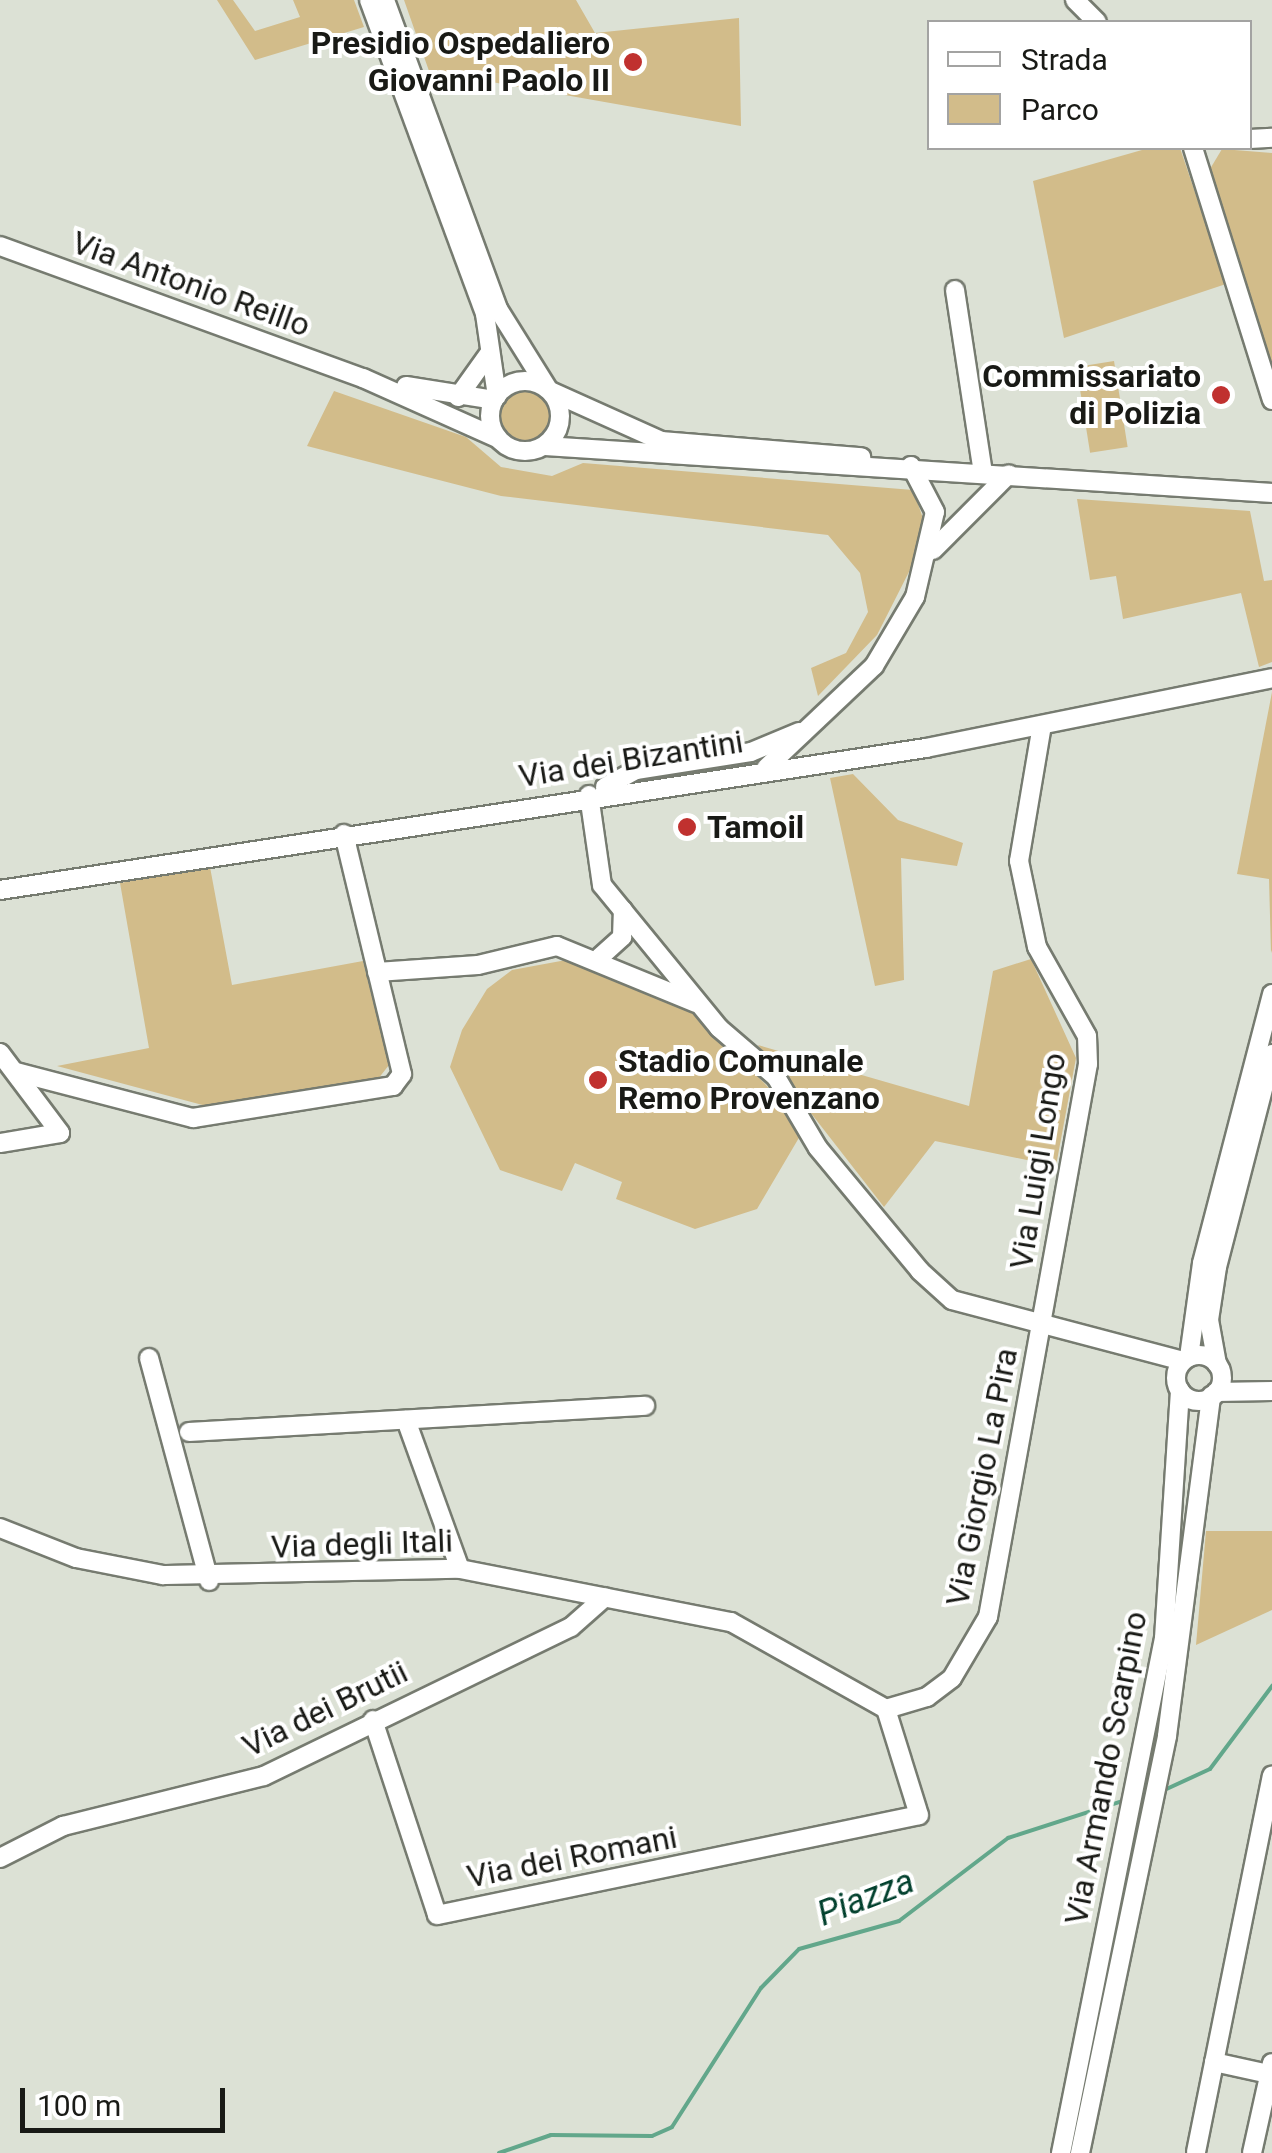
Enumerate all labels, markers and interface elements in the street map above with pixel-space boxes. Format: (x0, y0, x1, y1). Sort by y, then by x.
legend (927, 20, 1252, 150)
place label: Presidio Ospedaliero Giovanni Paolo II (311, 25, 610, 100)
text: Strada (1021, 42, 1108, 77)
marker: Presidio Ospedaliero Giovanni Paolo II (620, 49, 646, 75)
text: Parco (1021, 92, 1099, 127)
street label: Via Antonio Reillo (67, 223, 315, 345)
place label: Commissariato di Polizia (982, 358, 1201, 433)
marker: Commissariato di Polizia (1210, 384, 1232, 406)
street label: Via dei Bizantini (516, 722, 746, 796)
place label: Tamoil (707, 808, 804, 846)
marker: Tamoil (676, 816, 698, 838)
place label: Stadio Comunale Remo Provenzano (618, 1043, 880, 1118)
street label: Via Luigi Longo (1002, 1050, 1074, 1272)
marker: Stadio Comunale Remo Provenzano (587, 1069, 609, 1091)
street label: Via Giorgio La Pira (938, 1345, 1026, 1609)
street label: Via degli Itali (270, 1522, 454, 1566)
street label: Via Armando Scarpino (1057, 1608, 1155, 1928)
street label: Via dei Brutii (236, 1653, 414, 1765)
street label: Via dei Romani (464, 1818, 680, 1896)
water label: Piazza (812, 1860, 920, 1936)
scale bar (25, 2068, 230, 2130)
text: 100 m (37, 2088, 121, 2123)

